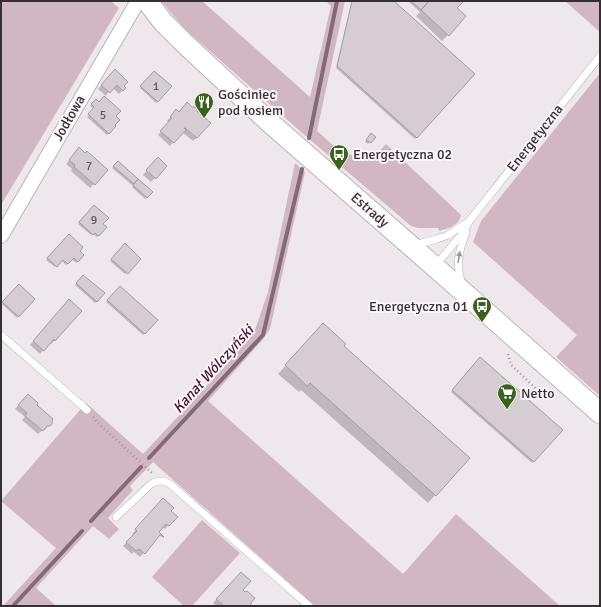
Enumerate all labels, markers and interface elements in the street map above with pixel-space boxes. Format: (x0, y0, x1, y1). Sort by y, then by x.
house number: 1 (153, 79, 159, 94)
place label: Gościniec pod łosiem (218, 86, 283, 119)
restaurant icon: Gościniec pod łosiem (193, 91, 215, 119)
street label: Jodłowa (49, 92, 89, 144)
street label: Energetyczna (503, 101, 567, 175)
house number: 5 (100, 108, 106, 123)
bus stop icon: Energetyczna 02 (328, 143, 350, 171)
place label: Energetyczna 02 (353, 146, 452, 163)
house number: 7 (86, 159, 92, 174)
street label: Estrady (347, 189, 393, 231)
house number: 9 (91, 213, 97, 228)
one-way arrow (456, 251, 462, 263)
bus stop icon: Energetyczna 01 (471, 295, 493, 323)
place label: Energetyczna 01 (369, 298, 468, 315)
water label: Kanał Wólczyński (169, 320, 258, 417)
supermarket icon: Netto (496, 382, 518, 410)
place label: Netto (521, 385, 554, 402)

